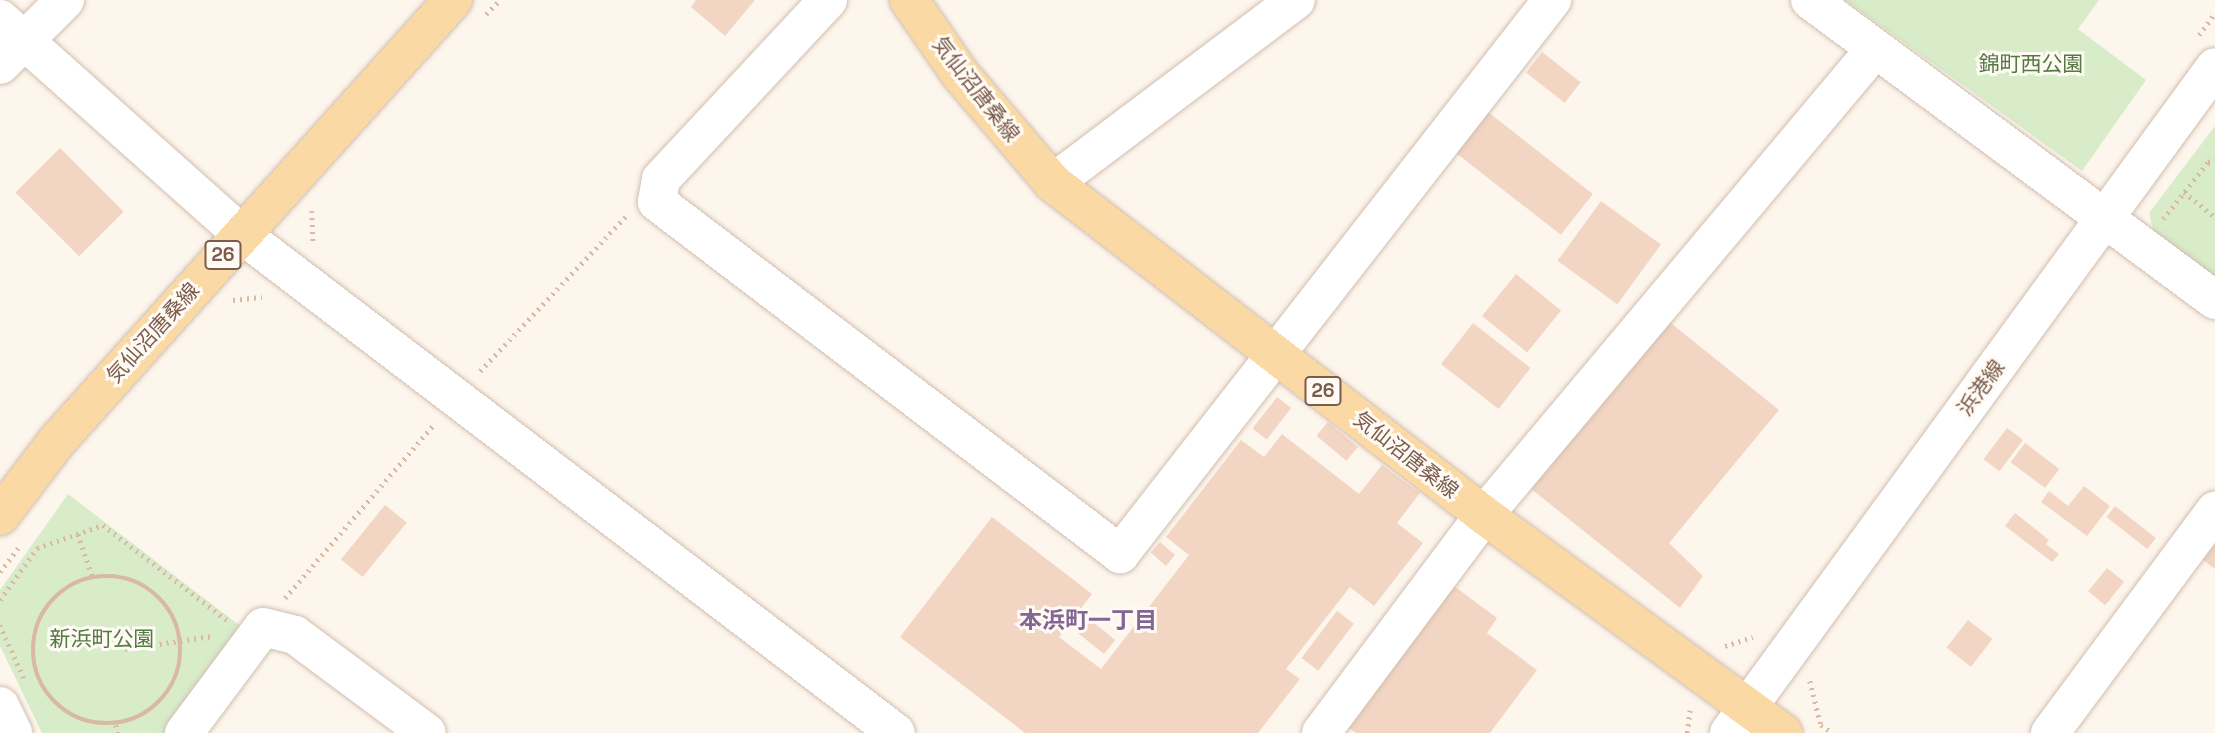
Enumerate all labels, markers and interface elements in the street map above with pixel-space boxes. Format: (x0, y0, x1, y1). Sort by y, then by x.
street label: 気仙沼唐桑線 (927, 32, 1025, 146)
park label: 錦町西公園 (1979, 51, 2083, 77)
road number: 26 (204, 240, 242, 270)
street label: 気仙沼唐桑線 (101, 278, 205, 388)
street label: 浜港線 (1952, 355, 2010, 421)
road number: 26 (1304, 376, 1342, 406)
street label: 気仙沼唐桑線 (1349, 406, 1463, 504)
district label: 本浜町一丁目 (1019, 606, 1157, 634)
park label: 新浜町公園 (50, 626, 154, 652)

